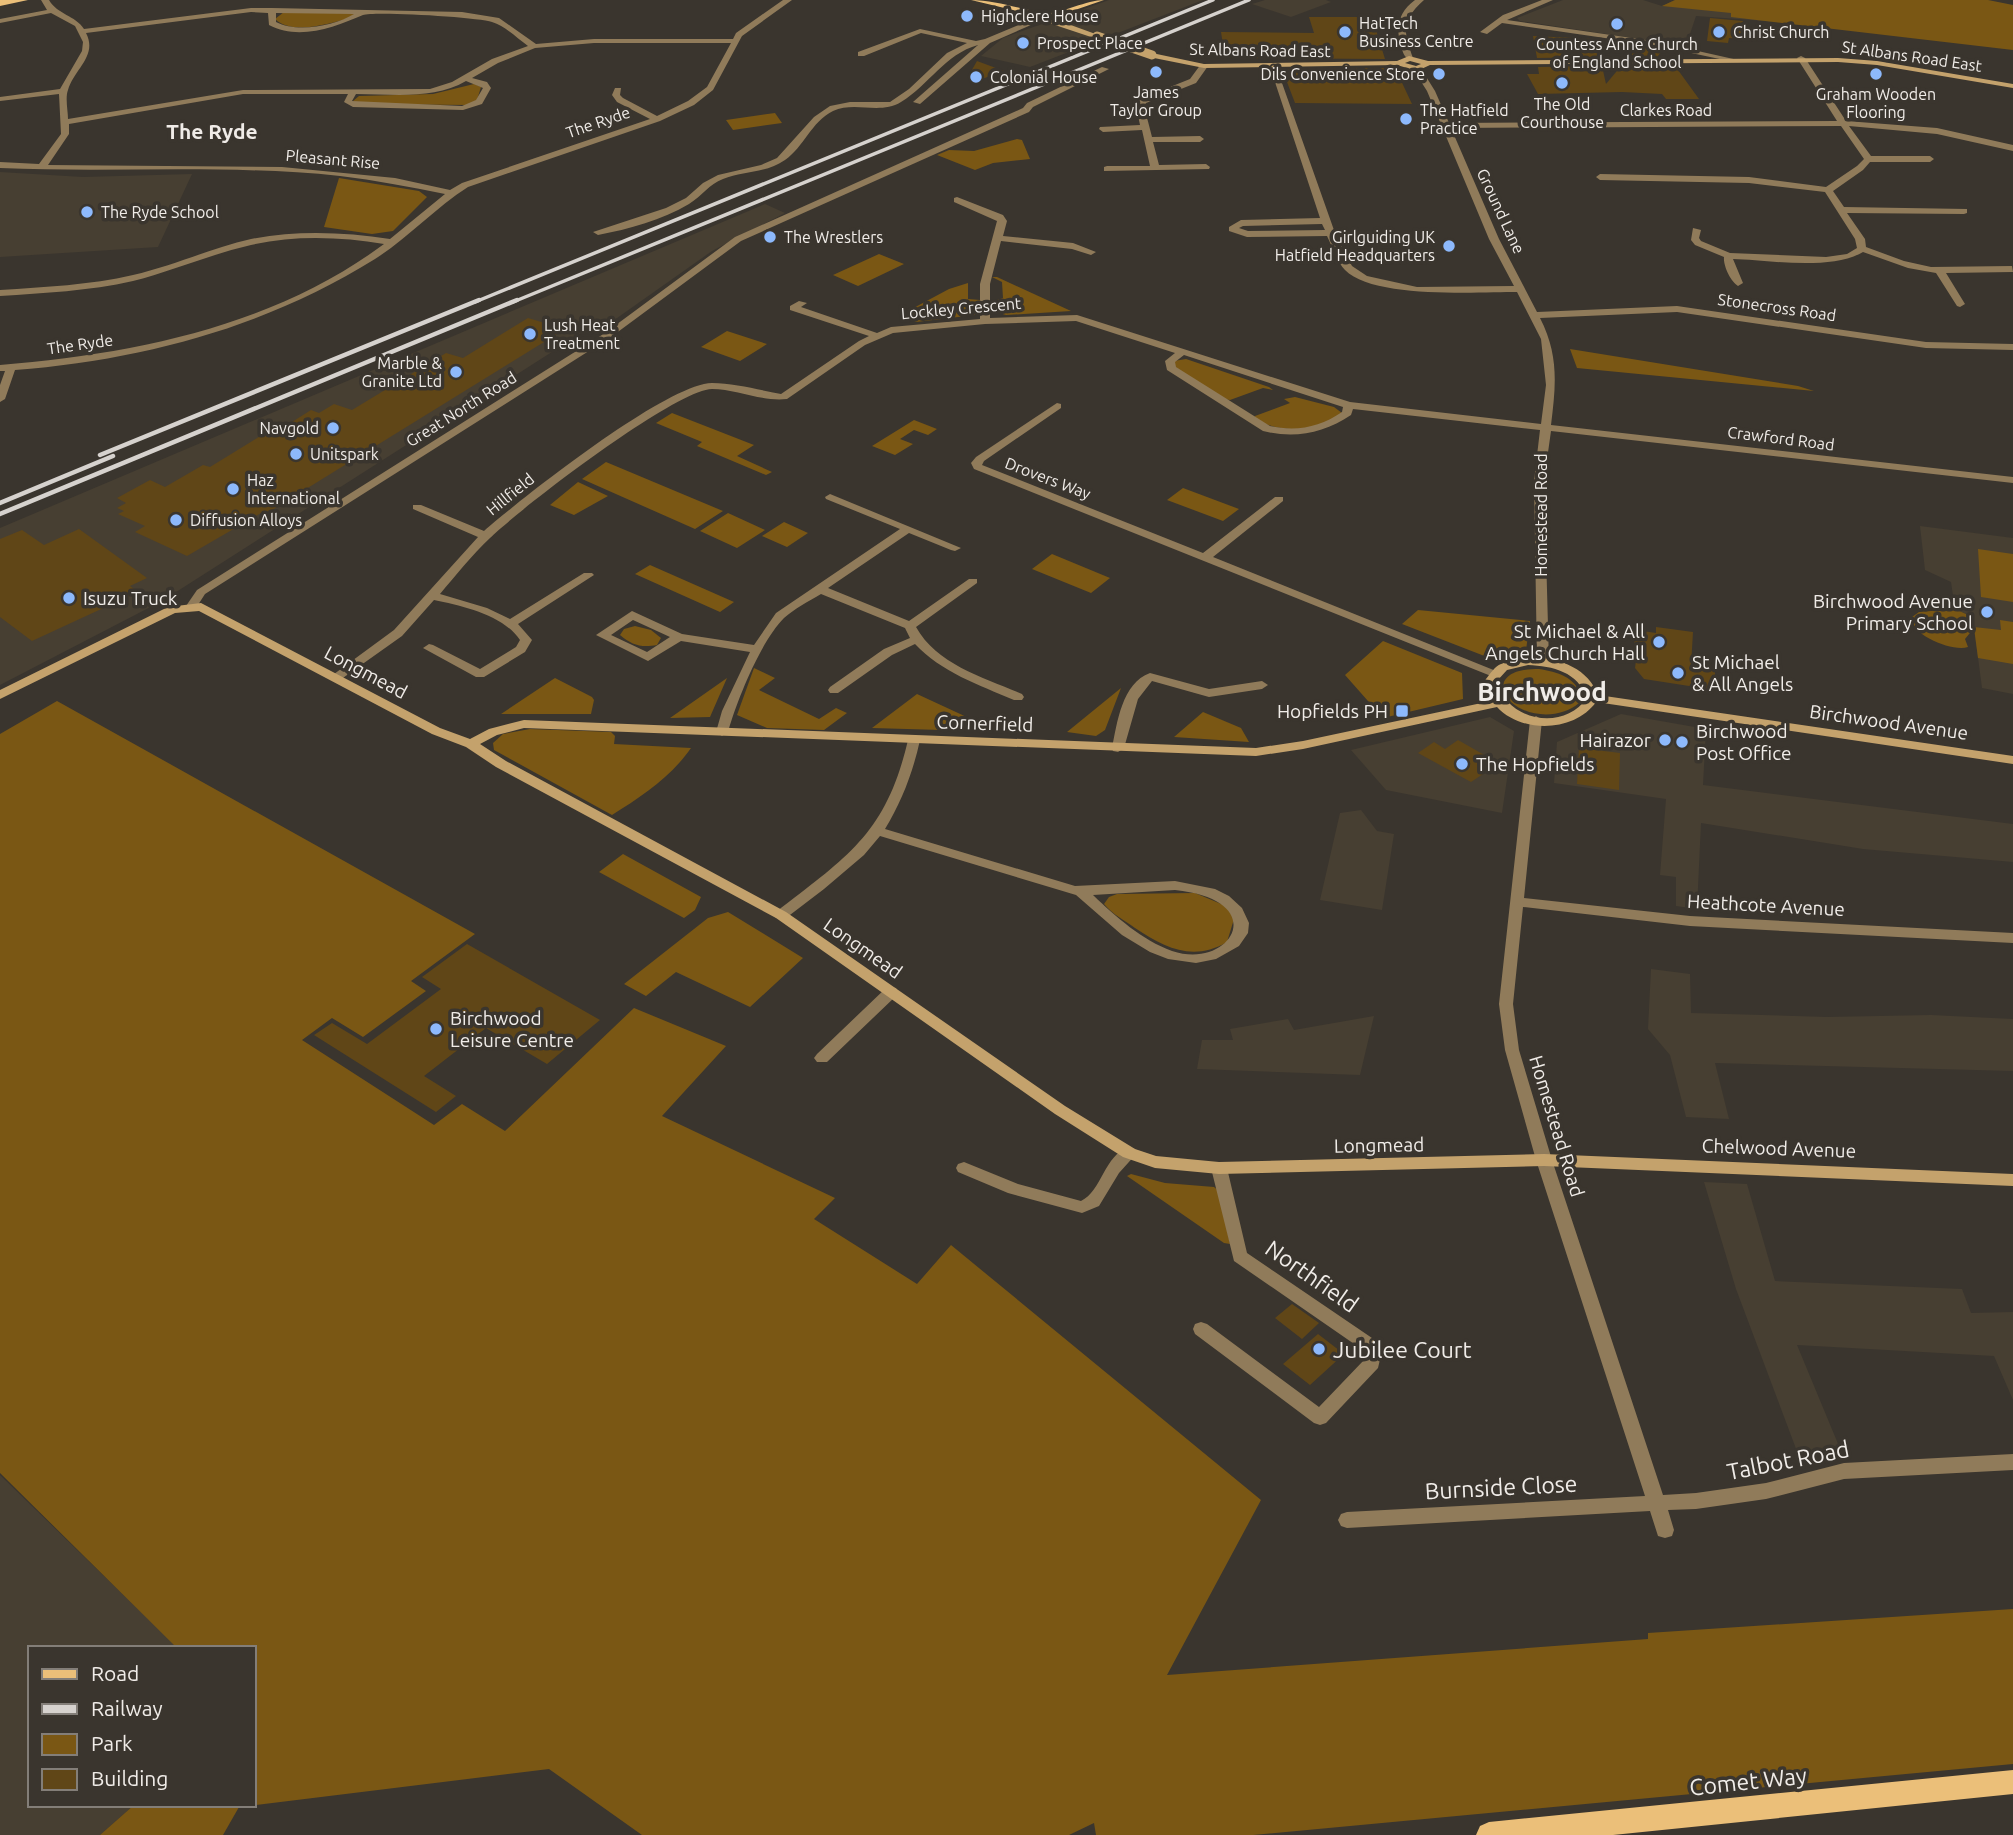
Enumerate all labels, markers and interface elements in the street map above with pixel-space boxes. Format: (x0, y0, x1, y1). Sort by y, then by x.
place label: Highclere House (981, 7, 1099, 25)
marker: Highclere House (959, 8, 975, 24)
place label: HatTech Business Centre (1359, 14, 1474, 50)
marker: Countess Anne Church of England School (1609, 16, 1625, 32)
place label: Christ Church (1733, 23, 1830, 41)
marker: HatTech Business Centre (1337, 24, 1353, 40)
marker: Christ Church (1711, 24, 1727, 40)
place label: Prospect Place (1037, 34, 1143, 52)
marker: Prospect Place (1015, 35, 1031, 51)
place label: Countess Anne Church of England School (1536, 35, 1698, 71)
street label: St Albans Road East (1841, 37, 1984, 75)
street label: St Albans Road East (1189, 40, 1331, 60)
marker: James Taylor Group (1148, 64, 1164, 80)
place label: Dils Convenience Store (1260, 65, 1425, 83)
marker: Dils Convenience Store (1431, 66, 1447, 82)
marker: Graham Wooden Flooring (1868, 66, 1884, 82)
place label: Colonial House (990, 68, 1097, 86)
marker: Colonial House (968, 69, 984, 85)
marker: The Old Courthouse (1554, 75, 1570, 91)
place label: James Taylor Group (1110, 83, 1202, 119)
place label: Graham Wooden Flooring (1816, 85, 1936, 121)
place label: The Old Courthouse (1520, 95, 1604, 131)
place label: The Hatfield Practice (1420, 101, 1509, 137)
street label: Clarkes Road (1620, 101, 1712, 119)
street label: The Ryde (564, 103, 632, 141)
marker: The Hatfield Practice (1398, 111, 1414, 127)
district label: The Ryde (166, 119, 258, 143)
street label: Pleasant Rise (285, 146, 381, 172)
street label: Ground Lane (1473, 166, 1529, 256)
place label: The Ryde School (101, 203, 219, 221)
marker: The Ryde School (79, 204, 95, 220)
place label: The Wrestlers (784, 228, 883, 246)
place label: Girlguiding UK Hatfield Headquarters (1275, 228, 1435, 264)
marker: The Wrestlers (762, 229, 778, 245)
marker: Girlguiding UK Hatfield Headquarters (1441, 238, 1457, 254)
street label: Stonecross Road (1717, 290, 1837, 324)
street label: Lockley Crescent (900, 294, 1023, 322)
place label: Lush Heat Treatment (544, 316, 621, 352)
marker: Lush Heat Treatment (522, 326, 538, 342)
street label: The Ryde (46, 330, 114, 358)
place label: Marble & Granite Ltd (362, 354, 443, 390)
marker: Marble & Granite Ltd (448, 364, 464, 380)
street label: Great North Road (403, 368, 519, 450)
place label: Navgold (259, 419, 319, 437)
marker: Navgold (325, 420, 341, 436)
street label: Crawford Road (1726, 422, 1836, 454)
place label: Unitspark (310, 445, 379, 463)
marker: Unitspark (288, 446, 304, 462)
street label: Drovers Way (1003, 453, 1094, 503)
street label: Homestead Road (1532, 453, 1550, 577)
street label: Hillfield (483, 469, 537, 519)
place label: Haz International (247, 471, 340, 507)
marker: Haz International (225, 481, 241, 497)
place label: Diffusion Alloys (190, 511, 302, 529)
marker: Diffusion Alloys (168, 512, 184, 528)
place label: Isuzu Truck (83, 587, 178, 609)
marker: Isuzu Truck (61, 590, 77, 606)
place label: Birchwood Avenue Primary School (1813, 590, 1973, 634)
marker: Birchwood Avenue Primary School (1979, 604, 1995, 620)
place label: St Michael & All Angels Church Hall (1485, 620, 1645, 664)
marker: St Michael & All Angels Church Hall (1651, 634, 1667, 650)
street label: Longmead (321, 641, 411, 703)
place label: St Michael & All Angels (1692, 651, 1793, 695)
marker: St Michael & All Angels (1670, 665, 1686, 681)
district label: Birchwood (1477, 677, 1607, 706)
place label: Hopfields PH (1277, 700, 1388, 722)
street label: Birchwood Avenue (1808, 700, 1970, 744)
marker: Hopfields PH (1394, 703, 1410, 719)
street label: Cornerfield (936, 710, 1034, 736)
place label: Birchwood Post Office (1696, 720, 1791, 764)
place label: Hairazor (1580, 729, 1651, 751)
marker: Hairazor (1657, 732, 1673, 748)
marker: Birchwood Post Office (1674, 734, 1690, 750)
place label: The Hopfields (1476, 753, 1594, 775)
marker: The Hopfields (1454, 756, 1470, 772)
street label: Heathcote Avenue (1687, 890, 1845, 920)
street label: Longmead (820, 913, 906, 983)
place label: Birchwood Leisure Centre (450, 1007, 574, 1051)
marker: Birchwood Leisure Centre (428, 1021, 444, 1037)
street label: Homestead Road (1525, 1053, 1589, 1199)
street label: Longmead (1334, 1133, 1424, 1157)
street label: Chelwood Avenue (1701, 1134, 1857, 1162)
street label: Northfield (1261, 1235, 1363, 1317)
place label: Jubilee Court (1333, 1337, 1472, 1362)
marker: Jubilee Court (1311, 1341, 1327, 1357)
street label: Talbot Road (1725, 1436, 1851, 1484)
street label: Burnside Close (1424, 1471, 1578, 1503)
legend (28, 1646, 256, 1807)
text: Road (91, 1661, 139, 1685)
text: Railway (91, 1696, 163, 1720)
text: Park (91, 1731, 133, 1755)
street label: Comet Way (1688, 1762, 1808, 1800)
text: Building (91, 1766, 168, 1790)

